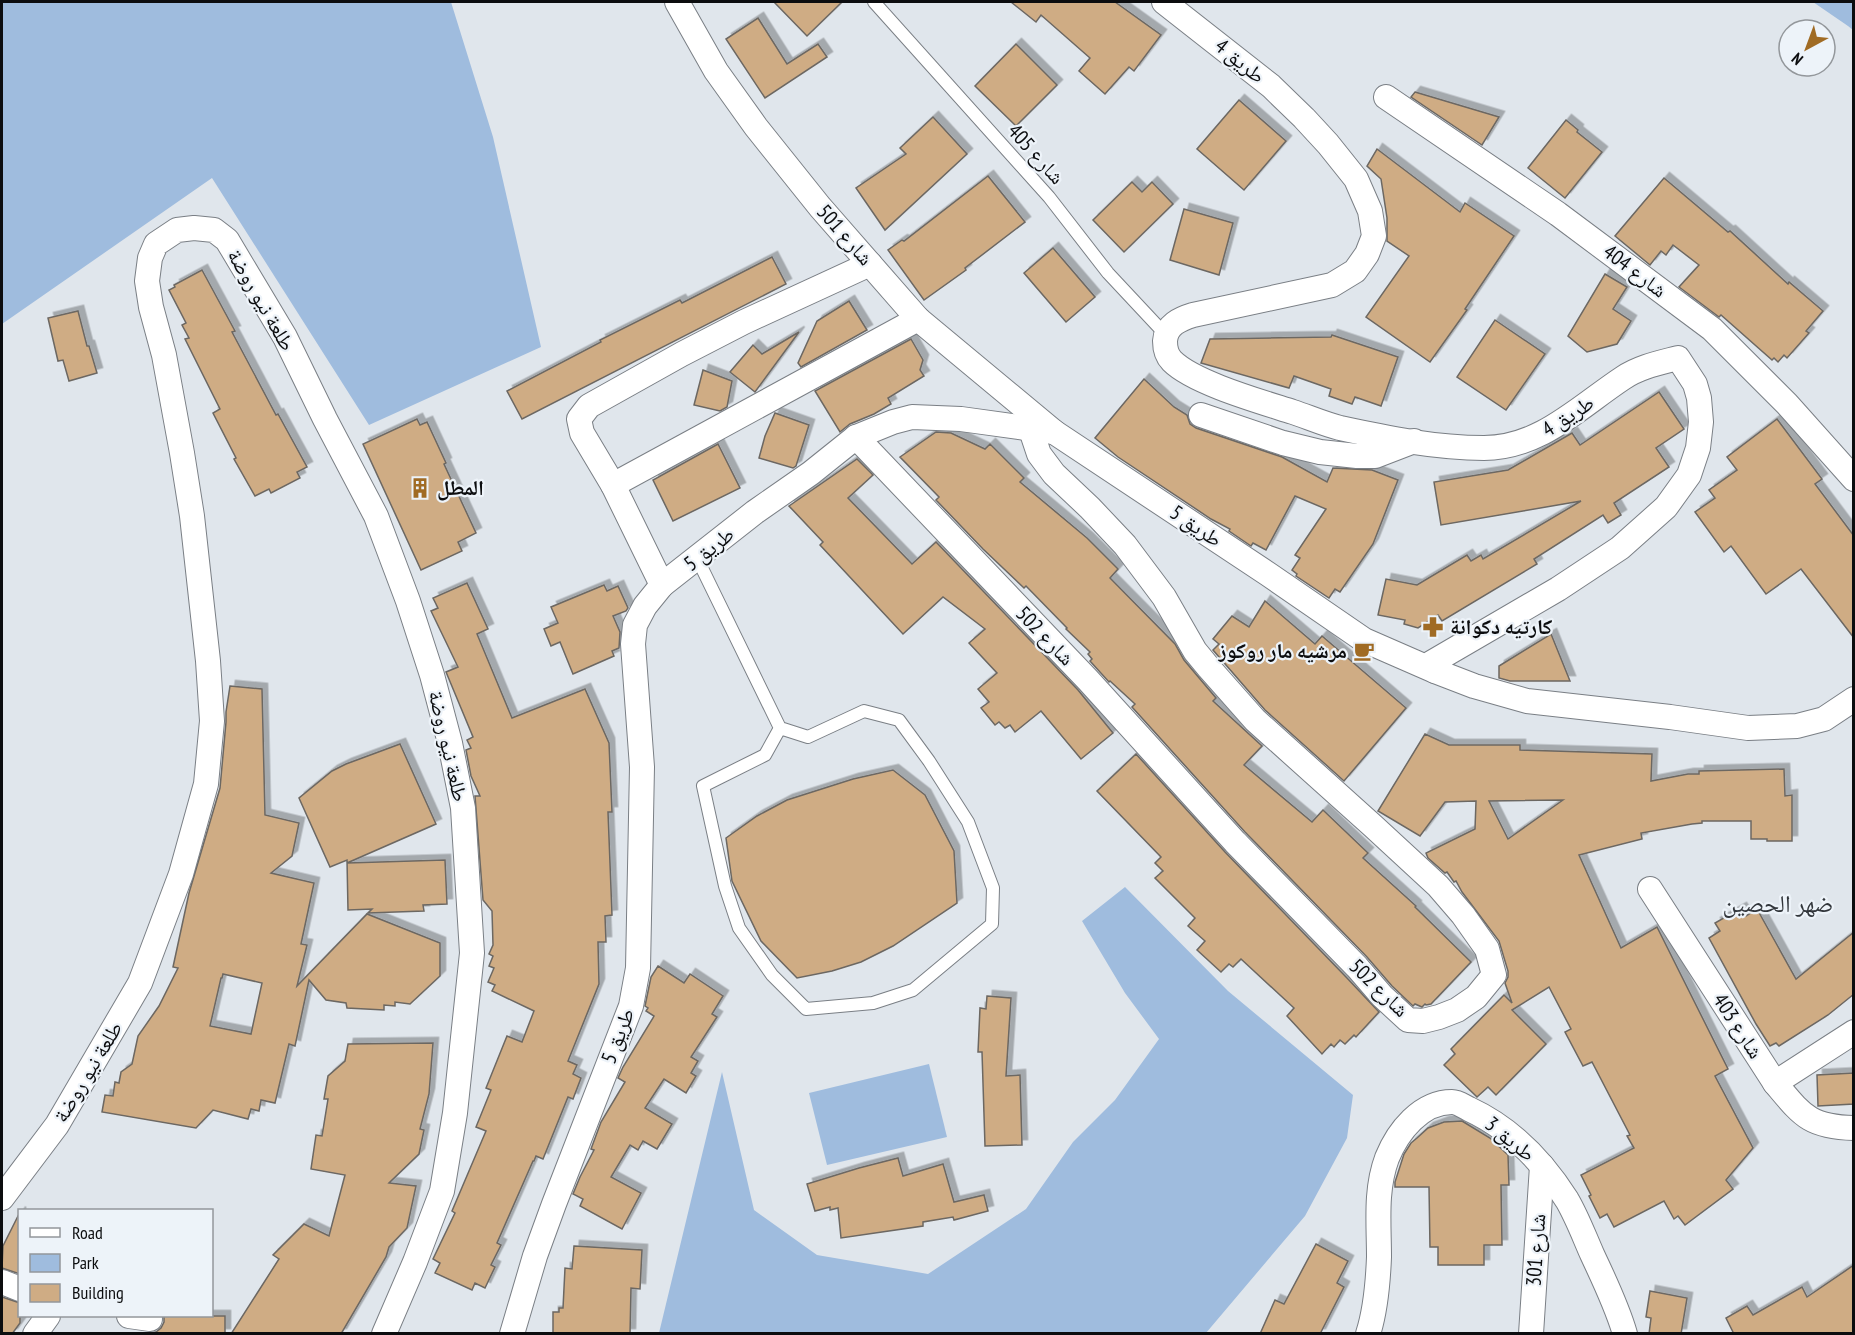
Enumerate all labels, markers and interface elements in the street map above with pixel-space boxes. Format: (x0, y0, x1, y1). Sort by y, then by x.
north arrow (1777, 18, 1837, 78)
street label: طريق 4 (1210, 32, 1271, 89)
text: N (1787, 49, 1807, 70)
street label: شارع 405 (1002, 118, 1071, 190)
street label: شارع 501 (811, 198, 879, 271)
street label: شارع 404 (1598, 238, 1672, 303)
street label: طلعة نيو روضة (221, 244, 301, 356)
street label: طريق 4 (1536, 389, 1599, 442)
place label: المطل (437, 474, 484, 501)
building icon: المطل (408, 476, 432, 500)
street label: طريق 5 (1165, 498, 1227, 553)
street label: طريق 5 (678, 520, 739, 577)
street label: شارع 502 (1010, 600, 1080, 671)
place label: كارتيه دكوانة (1450, 613, 1552, 640)
pharmacy icon: كارتيه دكوانة (1421, 615, 1445, 639)
place label: مرشيه مار روكوز (1217, 637, 1347, 664)
cafe icon: مرشيه مار روكوز (1352, 639, 1376, 663)
street label: طلعة نيو روضة (423, 688, 474, 804)
district label: ضهر الحصين (1723, 888, 1833, 919)
street label: شارع 502 (1344, 953, 1415, 1023)
street label: شارع 403 (1707, 988, 1770, 1064)
street label: طريق 5 (595, 1004, 640, 1067)
street label: طلعة نيو روضة (47, 1016, 128, 1127)
street label: طريق 3 (1480, 1110, 1541, 1167)
legend (18, 1209, 213, 1317)
street label: شارع 301 (1519, 1213, 1552, 1287)
text: Road (72, 1221, 103, 1244)
text: Park (72, 1251, 99, 1274)
text: Building (72, 1281, 124, 1304)

